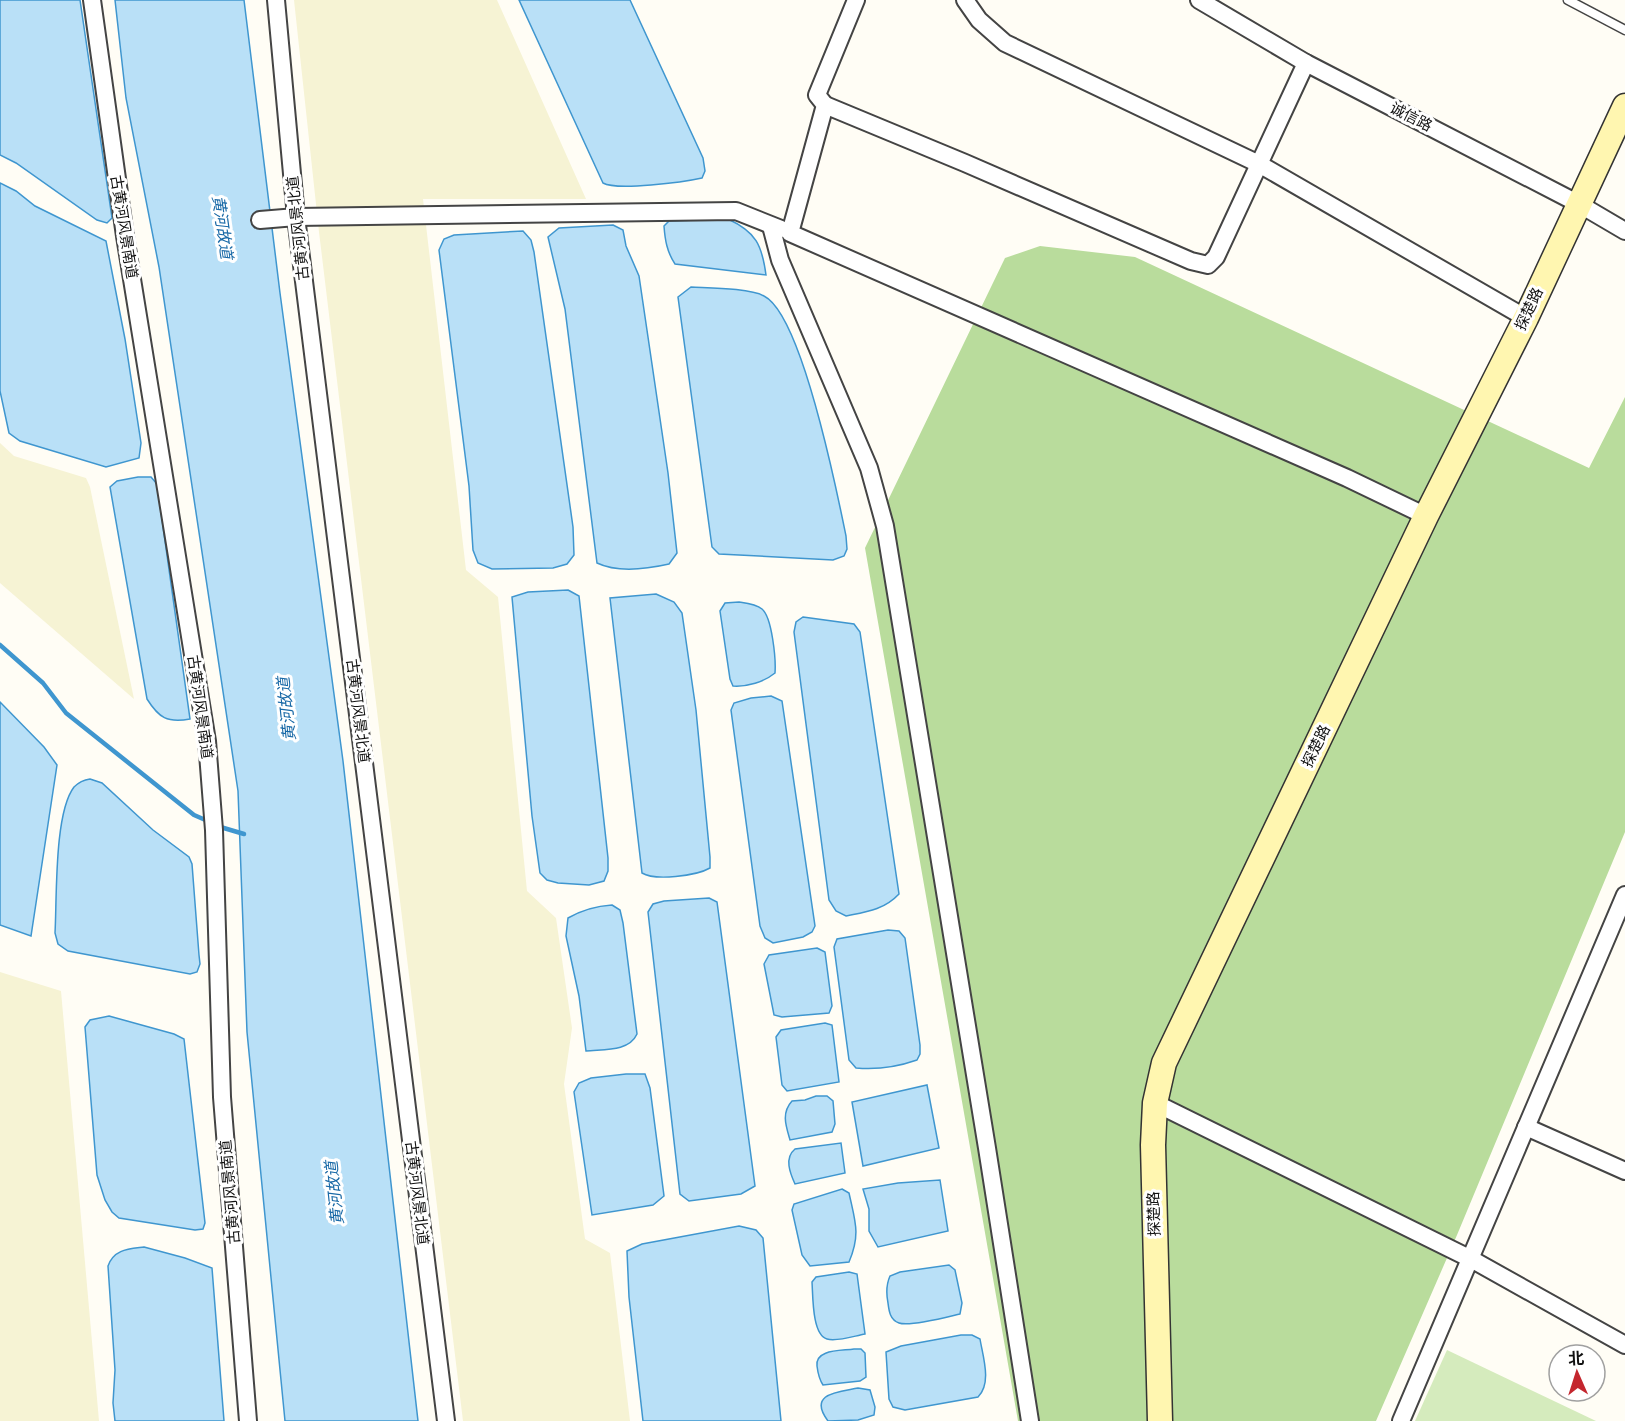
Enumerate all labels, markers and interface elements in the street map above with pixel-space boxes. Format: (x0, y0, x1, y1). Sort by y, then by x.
street label: 诚信路 (1386, 95, 1437, 136)
street label: 古黄河风景南道 (106, 173, 145, 280)
street label: 古黄河风景北道 (280, 175, 313, 282)
water label: 黄河故道 (208, 193, 241, 262)
street label: 探楚路 (1508, 283, 1548, 334)
street label: 古黄河风景南道 (183, 653, 220, 760)
street label: 古黄河风景北道 (342, 657, 377, 764)
water label: 黄河故道 (270, 674, 300, 742)
street label: 探楚路 (1294, 720, 1335, 771)
street label: 古黄河风景南道 (212, 1139, 245, 1245)
street label: 古黄河风景北道 (401, 1139, 436, 1246)
water label: 黄河故道 (318, 1158, 348, 1226)
street label: 探楚路 (1140, 1191, 1165, 1237)
north arrow (1547, 1343, 1607, 1403)
text: 北 (1568, 1345, 1585, 1369)

